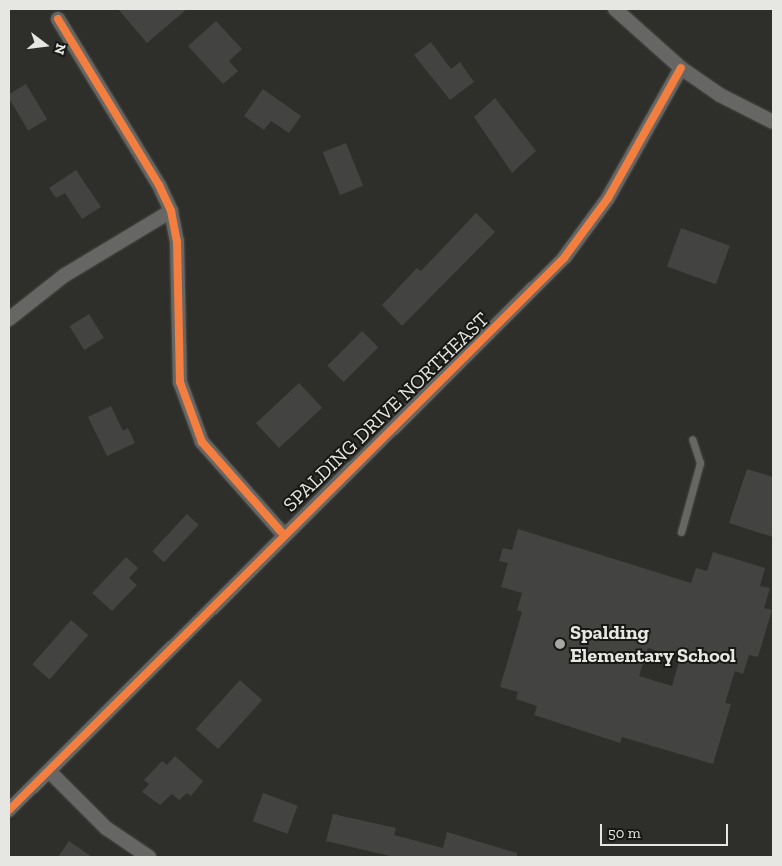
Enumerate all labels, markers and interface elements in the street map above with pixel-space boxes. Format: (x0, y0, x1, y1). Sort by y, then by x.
north arrow (20, 20, 70, 70)
text: N (50, 42, 70, 56)
street label: SPALDING DRIVE NORTHEAST (278, 307, 494, 517)
place label: Spalding Elementary School (570, 621, 736, 668)
marker: Spalding Elementary School (554, 638, 566, 650)
scale bar (602, 814, 730, 846)
text: 50 m (608, 824, 641, 842)

